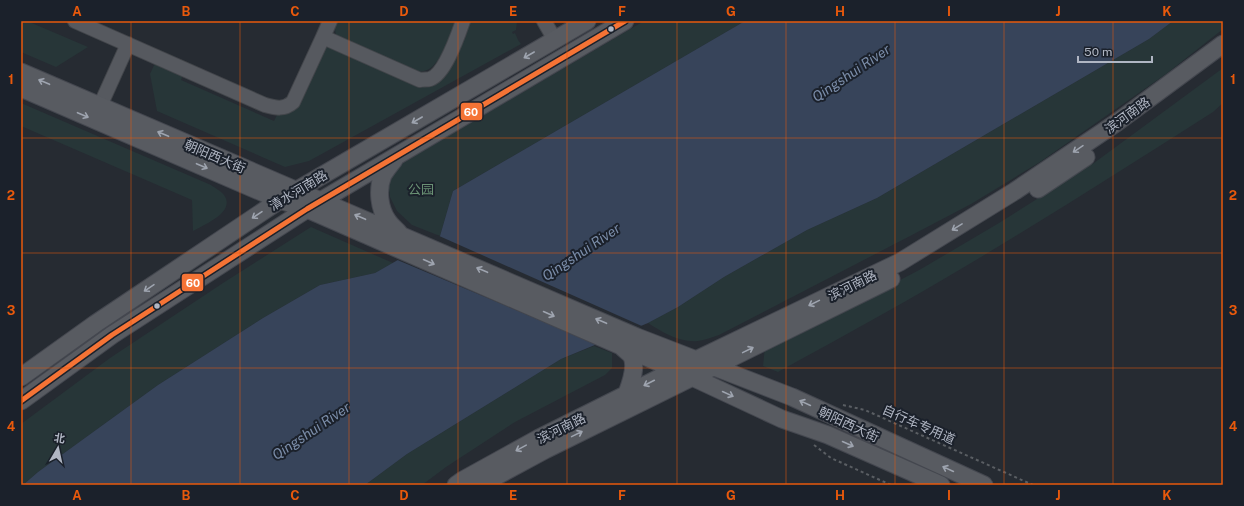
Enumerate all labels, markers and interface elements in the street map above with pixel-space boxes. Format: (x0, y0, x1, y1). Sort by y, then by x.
text: A (72, 4, 82, 19)
text: B (182, 4, 191, 19)
text: C (290, 4, 300, 19)
text: D (399, 4, 409, 19)
text: E (509, 4, 517, 19)
text: F (618, 4, 626, 19)
text: G (726, 4, 736, 19)
text: H (835, 4, 845, 19)
text: I (947, 4, 951, 19)
text: J (1055, 4, 1061, 19)
text: K (1162, 4, 1172, 19)
unlabelled marker (606, 24, 616, 34)
scale bar (1078, 38, 1152, 64)
water label: Qingshui River (809, 41, 894, 105)
text: 50 m (1084, 45, 1112, 59)
one-way arrow (523, 51, 535, 59)
text: 1 (8, 72, 14, 87)
text: 1 (1230, 72, 1236, 87)
one-way arrow (38, 78, 50, 85)
street label: 滨河南路 (1102, 94, 1153, 137)
line badge: 60 (460, 102, 483, 121)
text: 60 (464, 106, 478, 118)
one-way arrow (76, 112, 88, 119)
one-way arrow (411, 117, 423, 125)
one-way arrow (158, 129, 170, 137)
street label: 朝阳西大街 (182, 137, 248, 176)
one-way arrow (1073, 145, 1084, 153)
one-way arrow (196, 163, 208, 170)
street label: 清水河南路 (267, 167, 330, 214)
park label: 公园 (408, 182, 434, 197)
text: 2 (7, 188, 15, 203)
text: 2 (1229, 188, 1237, 203)
one-way arrow (251, 212, 263, 220)
one-way arrow (355, 213, 367, 221)
water label: Qingshui River (539, 220, 624, 284)
one-way arrow (951, 223, 963, 231)
one-way arrow (423, 259, 435, 267)
one-way arrow (476, 265, 488, 273)
street label: 滨河南路 (826, 267, 879, 304)
line badge: 60 (181, 273, 204, 292)
text: 60 (186, 277, 200, 289)
one-way arrow (144, 284, 155, 292)
one-way arrow (808, 300, 820, 307)
unlabelled marker (152, 301, 162, 311)
text: 3 (7, 303, 16, 318)
text: 3 (1229, 303, 1238, 318)
one-way arrow (542, 311, 554, 319)
one-way arrow (596, 317, 608, 324)
one-way arrow (742, 346, 754, 353)
one-way arrow (644, 380, 656, 388)
one-way arrow (722, 391, 734, 398)
water label: Qingshui River (269, 399, 354, 463)
one-way arrow (799, 399, 811, 406)
street label: 自行车专用道 (880, 402, 957, 447)
street label: 朝阳西大街 (816, 404, 881, 445)
street label: 滨河南路 (535, 410, 588, 447)
text: 4 (7, 419, 16, 434)
text: 4 (1229, 419, 1238, 434)
north arrow (38, 428, 78, 468)
one-way arrow (571, 430, 583, 437)
text: 北 (53, 431, 66, 445)
one-way arrow (841, 441, 853, 448)
one-way arrow (515, 445, 527, 452)
one-way arrow (943, 465, 955, 472)
text: A (72, 488, 82, 503)
text: B (182, 488, 191, 503)
text: C (290, 488, 300, 503)
text: D (399, 488, 409, 503)
text: E (509, 488, 517, 503)
text: F (618, 488, 626, 503)
text: G (726, 488, 736, 503)
text: H (835, 488, 845, 503)
text: I (947, 488, 951, 503)
text: J (1055, 488, 1061, 503)
text: K (1162, 488, 1172, 503)

